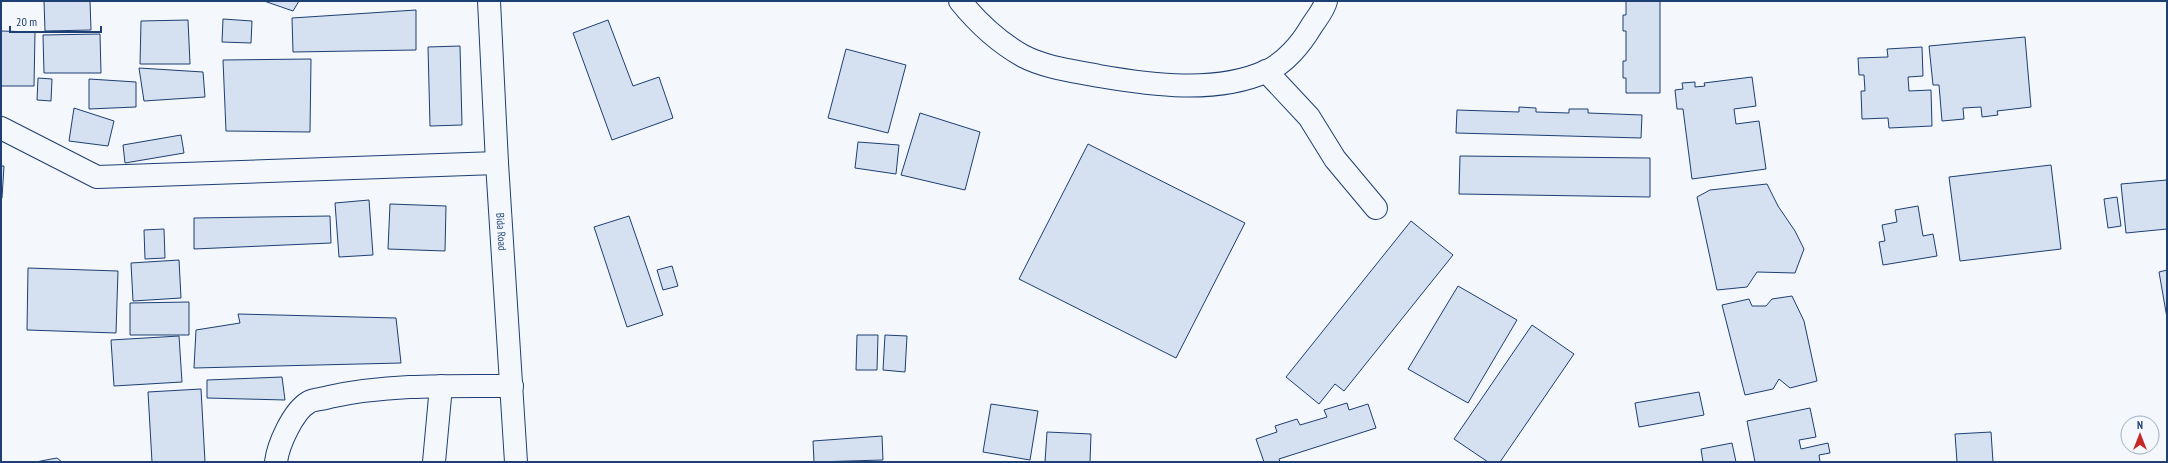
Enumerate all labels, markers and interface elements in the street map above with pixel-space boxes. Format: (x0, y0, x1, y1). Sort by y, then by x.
scale bar (10, 8, 101, 34)
text: 20 m (16, 14, 37, 29)
street label: Bida Road (493, 212, 510, 251)
north arrow (2120, 415, 2160, 455)
text: N (2137, 418, 2143, 432)

